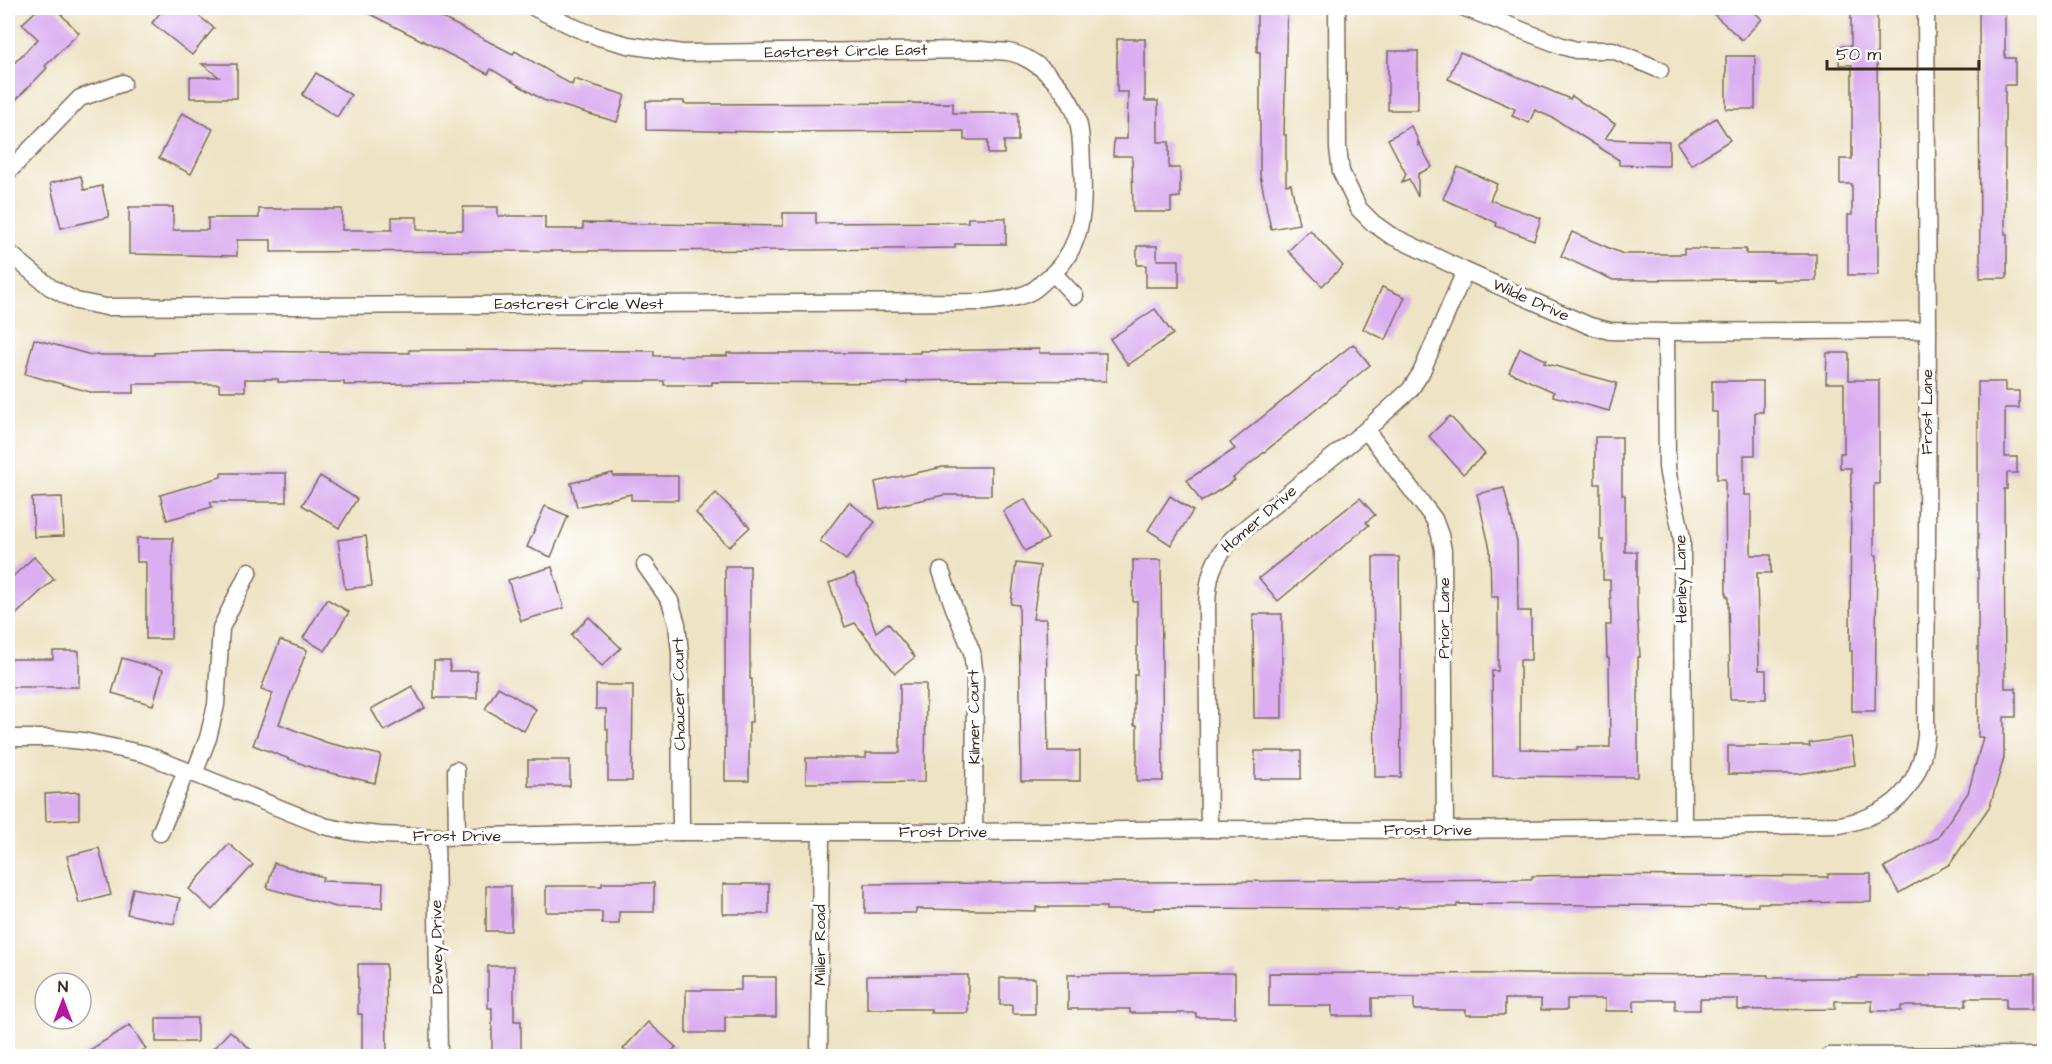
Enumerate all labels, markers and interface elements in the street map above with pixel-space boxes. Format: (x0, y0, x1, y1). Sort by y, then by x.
scale bar (1827, 33, 1978, 71)
street label: Eastcrest Circle East (764, 39, 928, 63)
text: 50 m (1836, 42, 1881, 67)
street label: Wilde Drive (1489, 273, 1573, 327)
street label: Eastcrest Circle West (494, 293, 664, 315)
street label: Frost Lane (1916, 369, 1938, 455)
street label: Homer Drive (1216, 480, 1302, 558)
street label: Henley Lane (1669, 534, 1694, 623)
street label: Prior Lane (1433, 577, 1455, 659)
street label: Chaucer Court (667, 637, 691, 751)
street label: Kilmer Court (962, 669, 986, 765)
street label: Frost Drive (1384, 819, 1473, 841)
street label: Frost Drive (899, 821, 988, 843)
street label: Frost Drive (413, 825, 502, 847)
street label: Dewey Drive (425, 899, 450, 994)
street label: Miller Road (809, 904, 831, 986)
north arrow (33, 971, 93, 1031)
text: N (58, 976, 68, 998)

